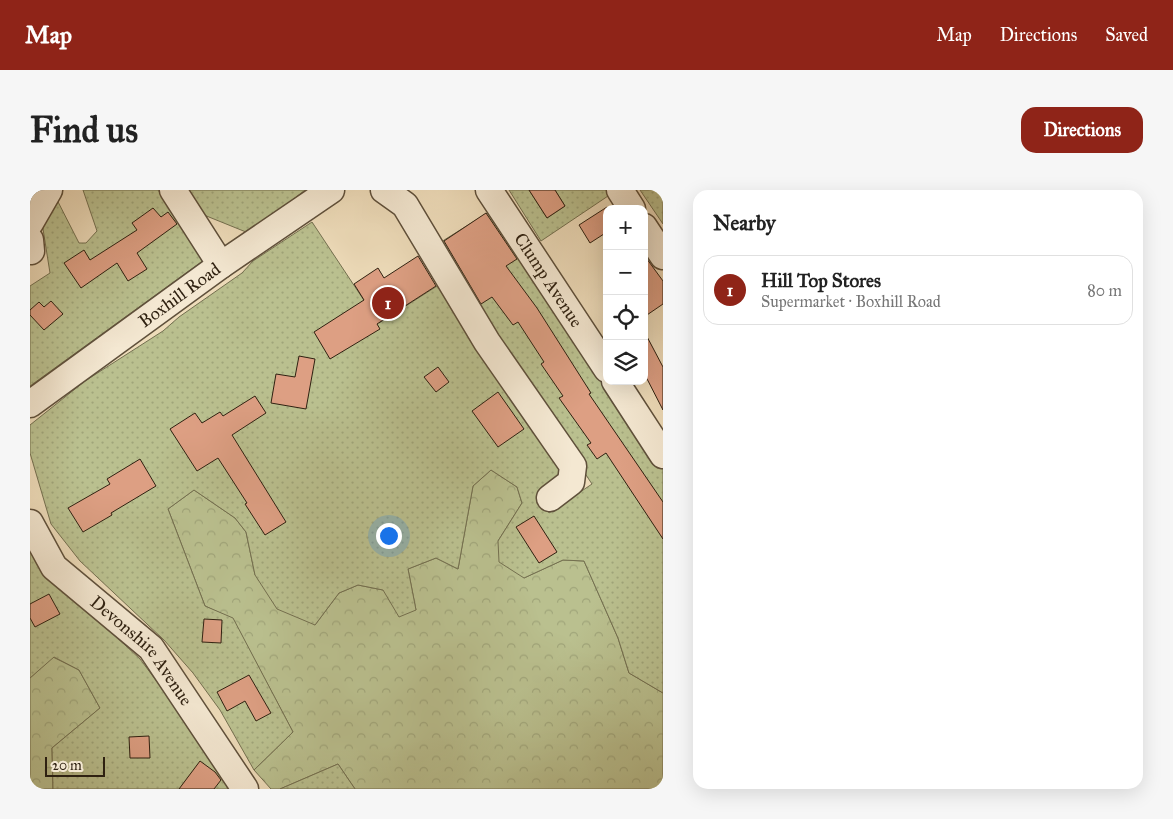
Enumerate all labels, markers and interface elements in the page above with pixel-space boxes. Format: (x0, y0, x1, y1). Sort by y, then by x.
text: Map (25, 20, 72, 50)
text: Map (936, 24, 972, 46)
text: Directions (1000, 24, 1077, 46)
text: Saved (1105, 24, 1148, 46)
button: Directions (1021, 107, 1143, 153)
text: Find us (30, 109, 138, 152)
map controls (603, 205, 648, 385)
button: + (603, 205, 648, 250)
text: Nearby (713, 210, 776, 236)
street label: Clump Avenue (509, 229, 588, 332)
button: − (603, 250, 648, 295)
street label: Boxhill Road (134, 258, 225, 332)
text: Hill Top Stores (761, 269, 881, 292)
text: 1 (727, 281, 733, 300)
text: 80 m (1087, 281, 1122, 300)
pin: 1 (372, 284, 404, 322)
text: Supermarket · Boxhill Road (761, 292, 941, 311)
button: locate (603, 295, 648, 340)
button: layers (603, 340, 648, 385)
your location (376, 523, 402, 549)
street label: Devonshire Avenue (86, 591, 197, 710)
scale bar (45, 754, 105, 777)
text: 20 m (52, 757, 82, 774)

